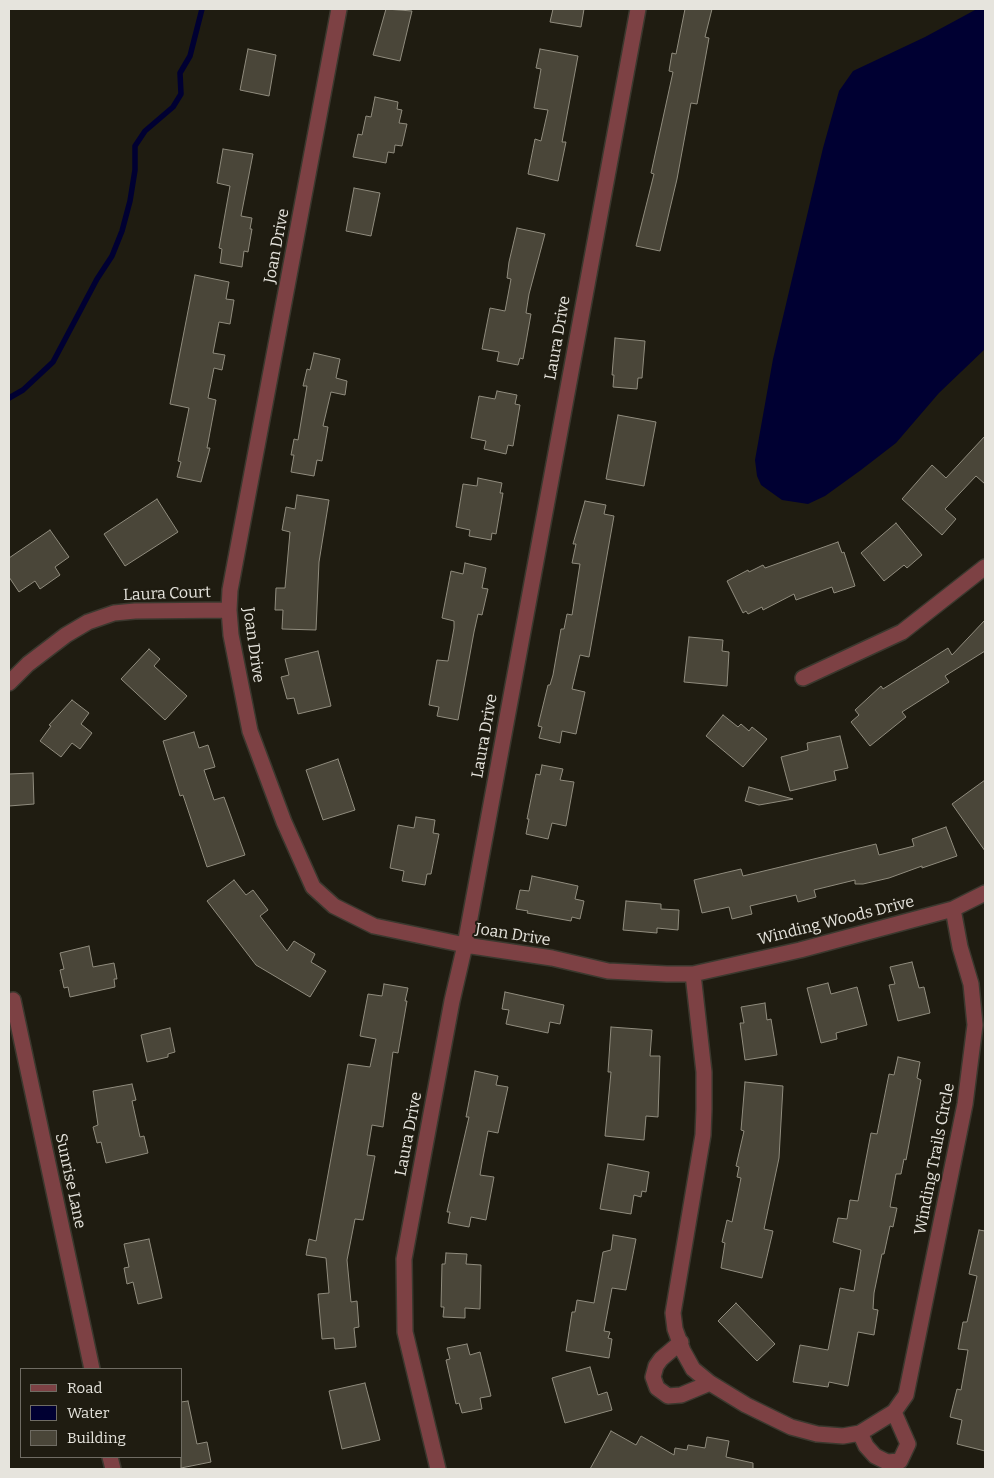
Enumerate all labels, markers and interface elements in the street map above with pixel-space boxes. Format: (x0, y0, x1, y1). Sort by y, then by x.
street label: Joan Drive (260, 207, 294, 285)
street label: Laura Drive (541, 294, 575, 382)
street label: Laura Court (123, 583, 211, 605)
street label: Joan Drive (238, 606, 268, 684)
street label: Laura Drive (468, 692, 502, 780)
street label: Winding Woods Drive (756, 892, 916, 950)
street label: Joan Drive (474, 920, 552, 950)
street label: Winding Trails Circle (911, 1081, 959, 1237)
street label: Laura Drive (391, 1090, 427, 1178)
street label: Sunrise Lane (51, 1132, 89, 1230)
legend (20, 1368, 182, 1458)
text: Road (67, 1379, 102, 1397)
text: Water (67, 1404, 109, 1422)
text: Building (67, 1429, 126, 1447)

